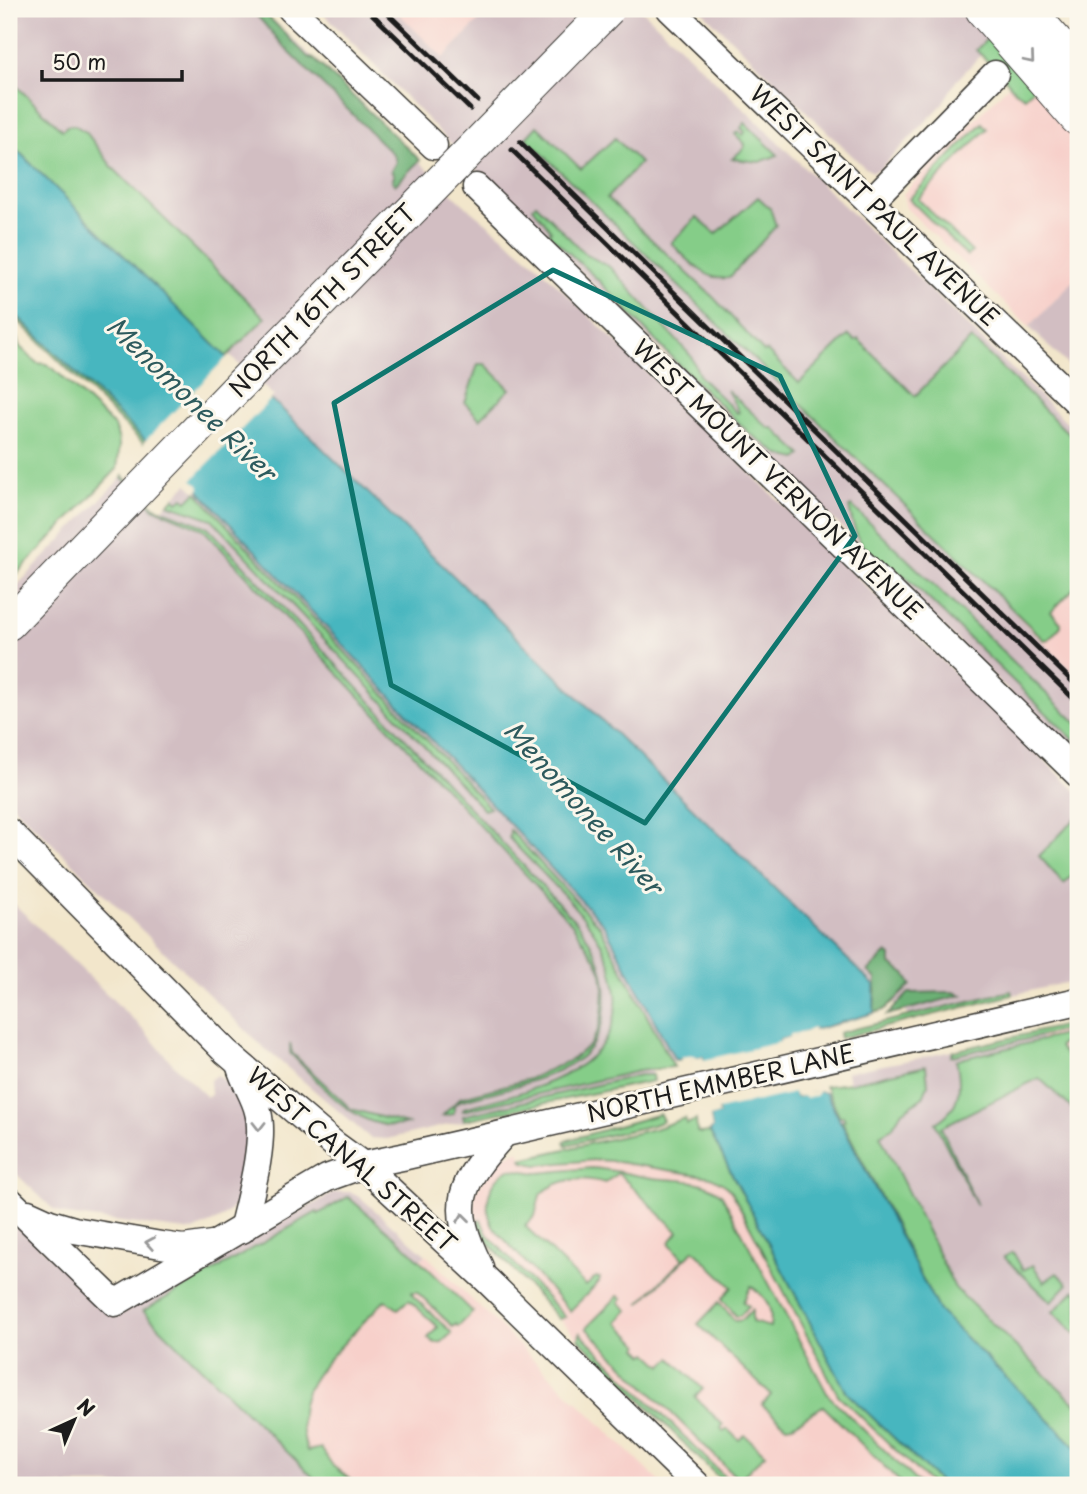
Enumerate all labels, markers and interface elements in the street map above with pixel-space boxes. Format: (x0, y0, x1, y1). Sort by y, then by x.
scale bar (42, 38, 182, 82)
text: 50 m (52, 45, 106, 77)
one-way arrow (1022, 51, 1034, 64)
street label: WEST SAINT PAUL AVENUE (742, 75, 1008, 334)
street label: NORTH 16TH STREET (220, 195, 424, 404)
water label: Menomonee River (99, 307, 288, 491)
street label: WEST MOUNT VERNON AVENUE (625, 330, 932, 627)
water label: Menomonee River (495, 711, 675, 905)
street label: NORTH EMMBER LANE (583, 1034, 858, 1130)
street label: WEST CANAL STREET (240, 1057, 465, 1260)
one-way arrow (251, 1121, 267, 1132)
one-way arrow (456, 1212, 471, 1224)
one-way arrow (144, 1236, 155, 1251)
north arrow (38, 1386, 108, 1456)
text: N (71, 1392, 102, 1422)

